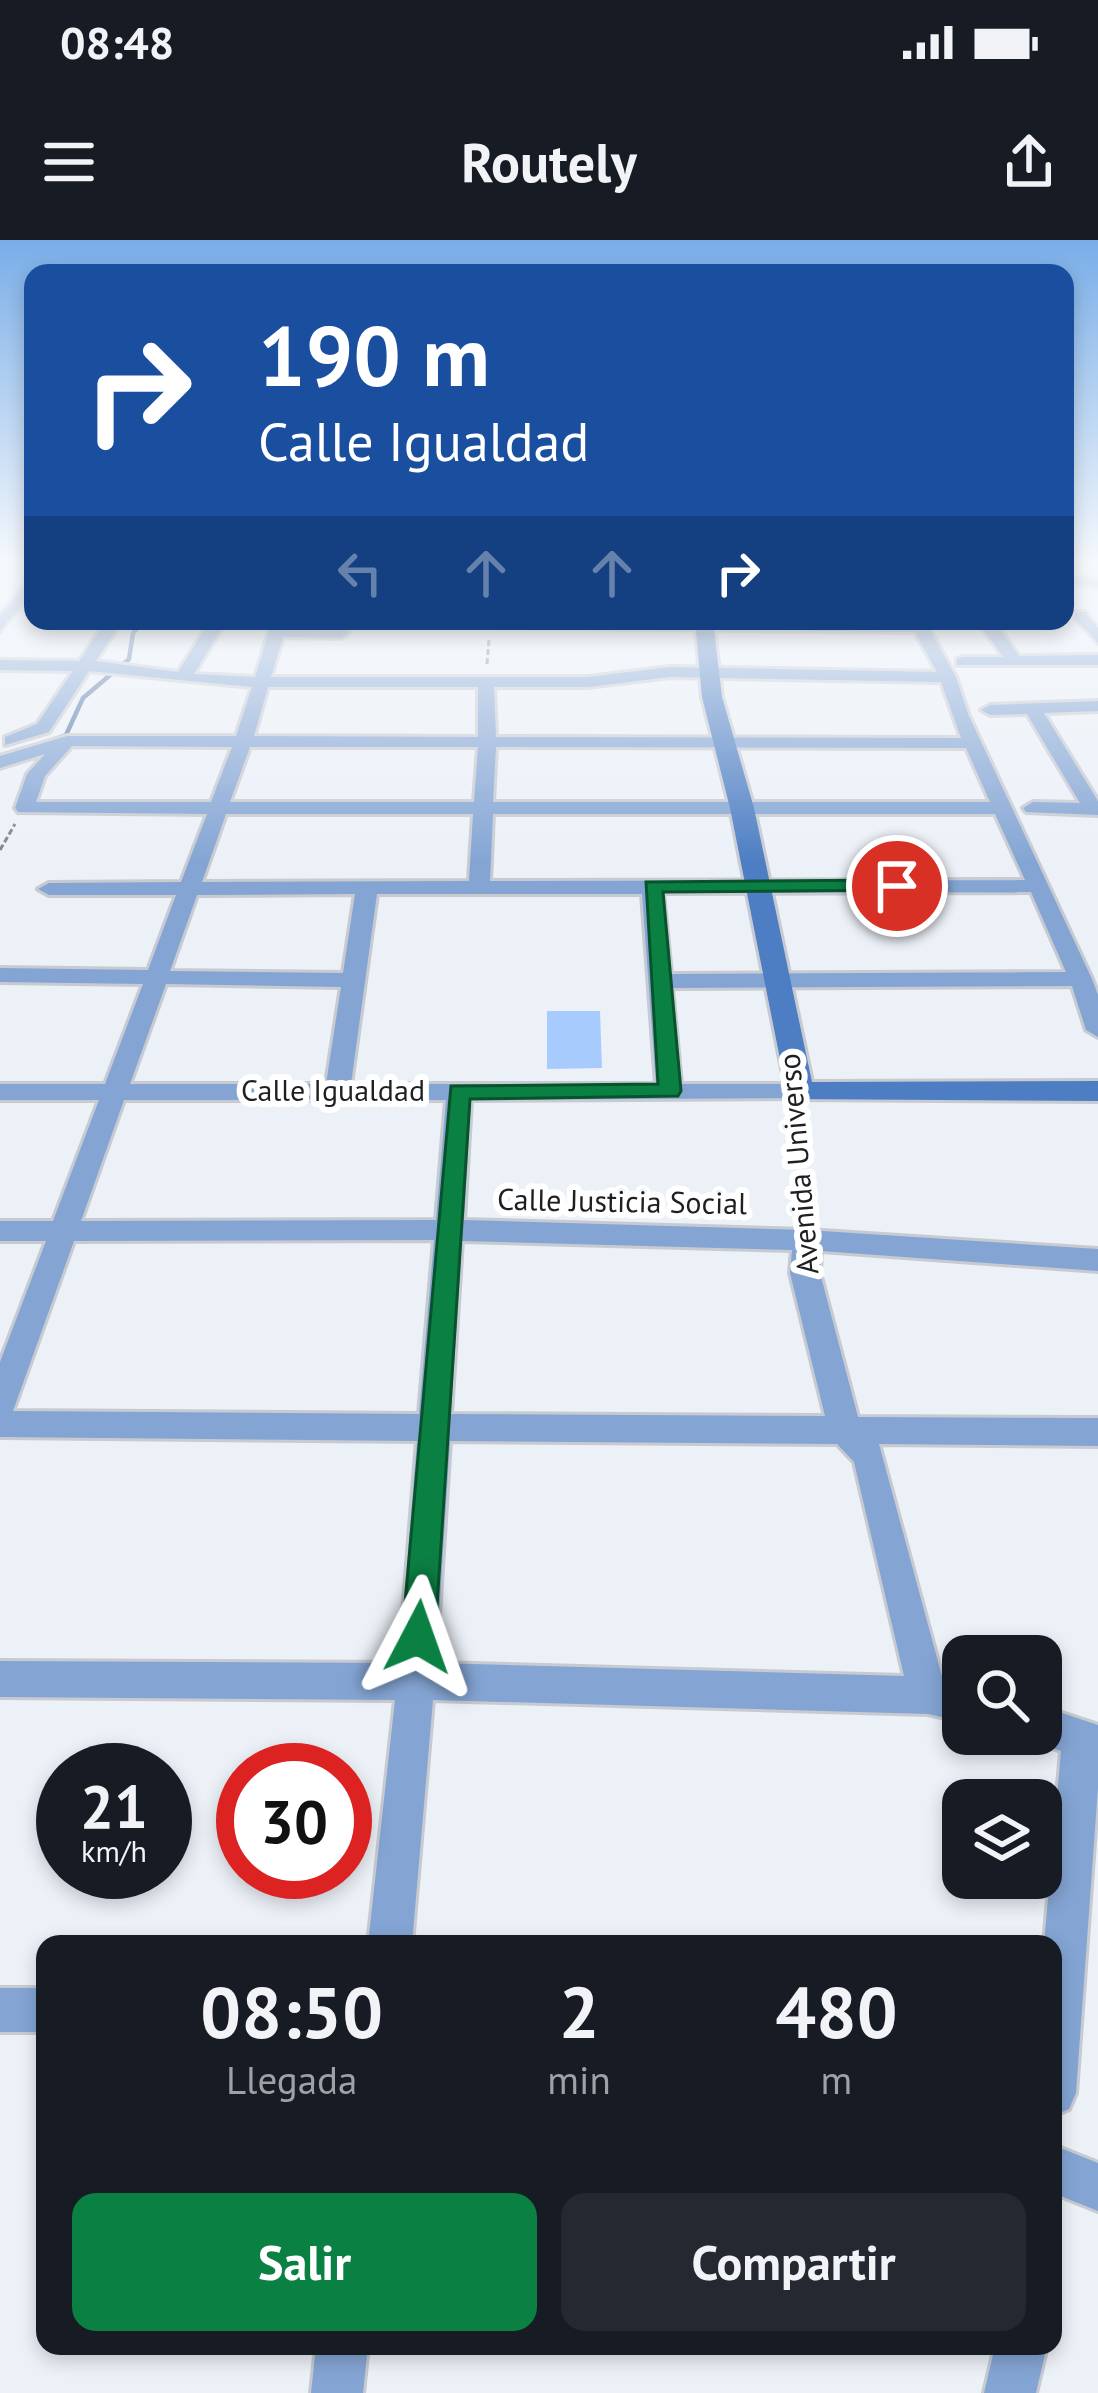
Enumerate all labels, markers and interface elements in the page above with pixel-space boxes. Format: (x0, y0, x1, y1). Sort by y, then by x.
text: 08:48 (60, 13, 174, 71)
text: Routely (461, 127, 637, 197)
icon: menu (36, 129, 102, 195)
icon: share (996, 129, 1062, 195)
text: 190 m (258, 300, 490, 409)
icon: right (60, 312, 216, 468)
text: Calle Igualdad (258, 406, 589, 476)
icon: left (327, 540, 393, 606)
icon: ahead (453, 540, 519, 606)
icon: ahead (579, 540, 645, 606)
icon: right (705, 540, 771, 606)
pin (846, 835, 948, 937)
icon: arrive (864, 853, 930, 919)
street label: Avenida Universo (768, 1052, 827, 1276)
street label: Calle Igualdad (241, 1070, 425, 1109)
street label: Calle Justicia Social (497, 1179, 747, 1222)
position arrow (355, 1574, 481, 1700)
map controls (942, 1635, 1062, 1899)
button: search (942, 1635, 1062, 1755)
speed limit sign: 30 (216, 1743, 372, 1899)
text: 21 (80, 1767, 148, 1845)
button: layers (942, 1779, 1062, 1899)
text: km/h (81, 1831, 147, 1870)
text: 08:50 (200, 1965, 383, 2058)
text: 2 (559, 1965, 600, 2058)
text: 480 (775, 1965, 898, 2058)
text: Llegada (226, 2054, 357, 2105)
text: min (547, 2054, 611, 2105)
text: m (821, 2054, 852, 2105)
button: Salir (72, 2193, 537, 2331)
button: Compartir (561, 2193, 1026, 2331)

